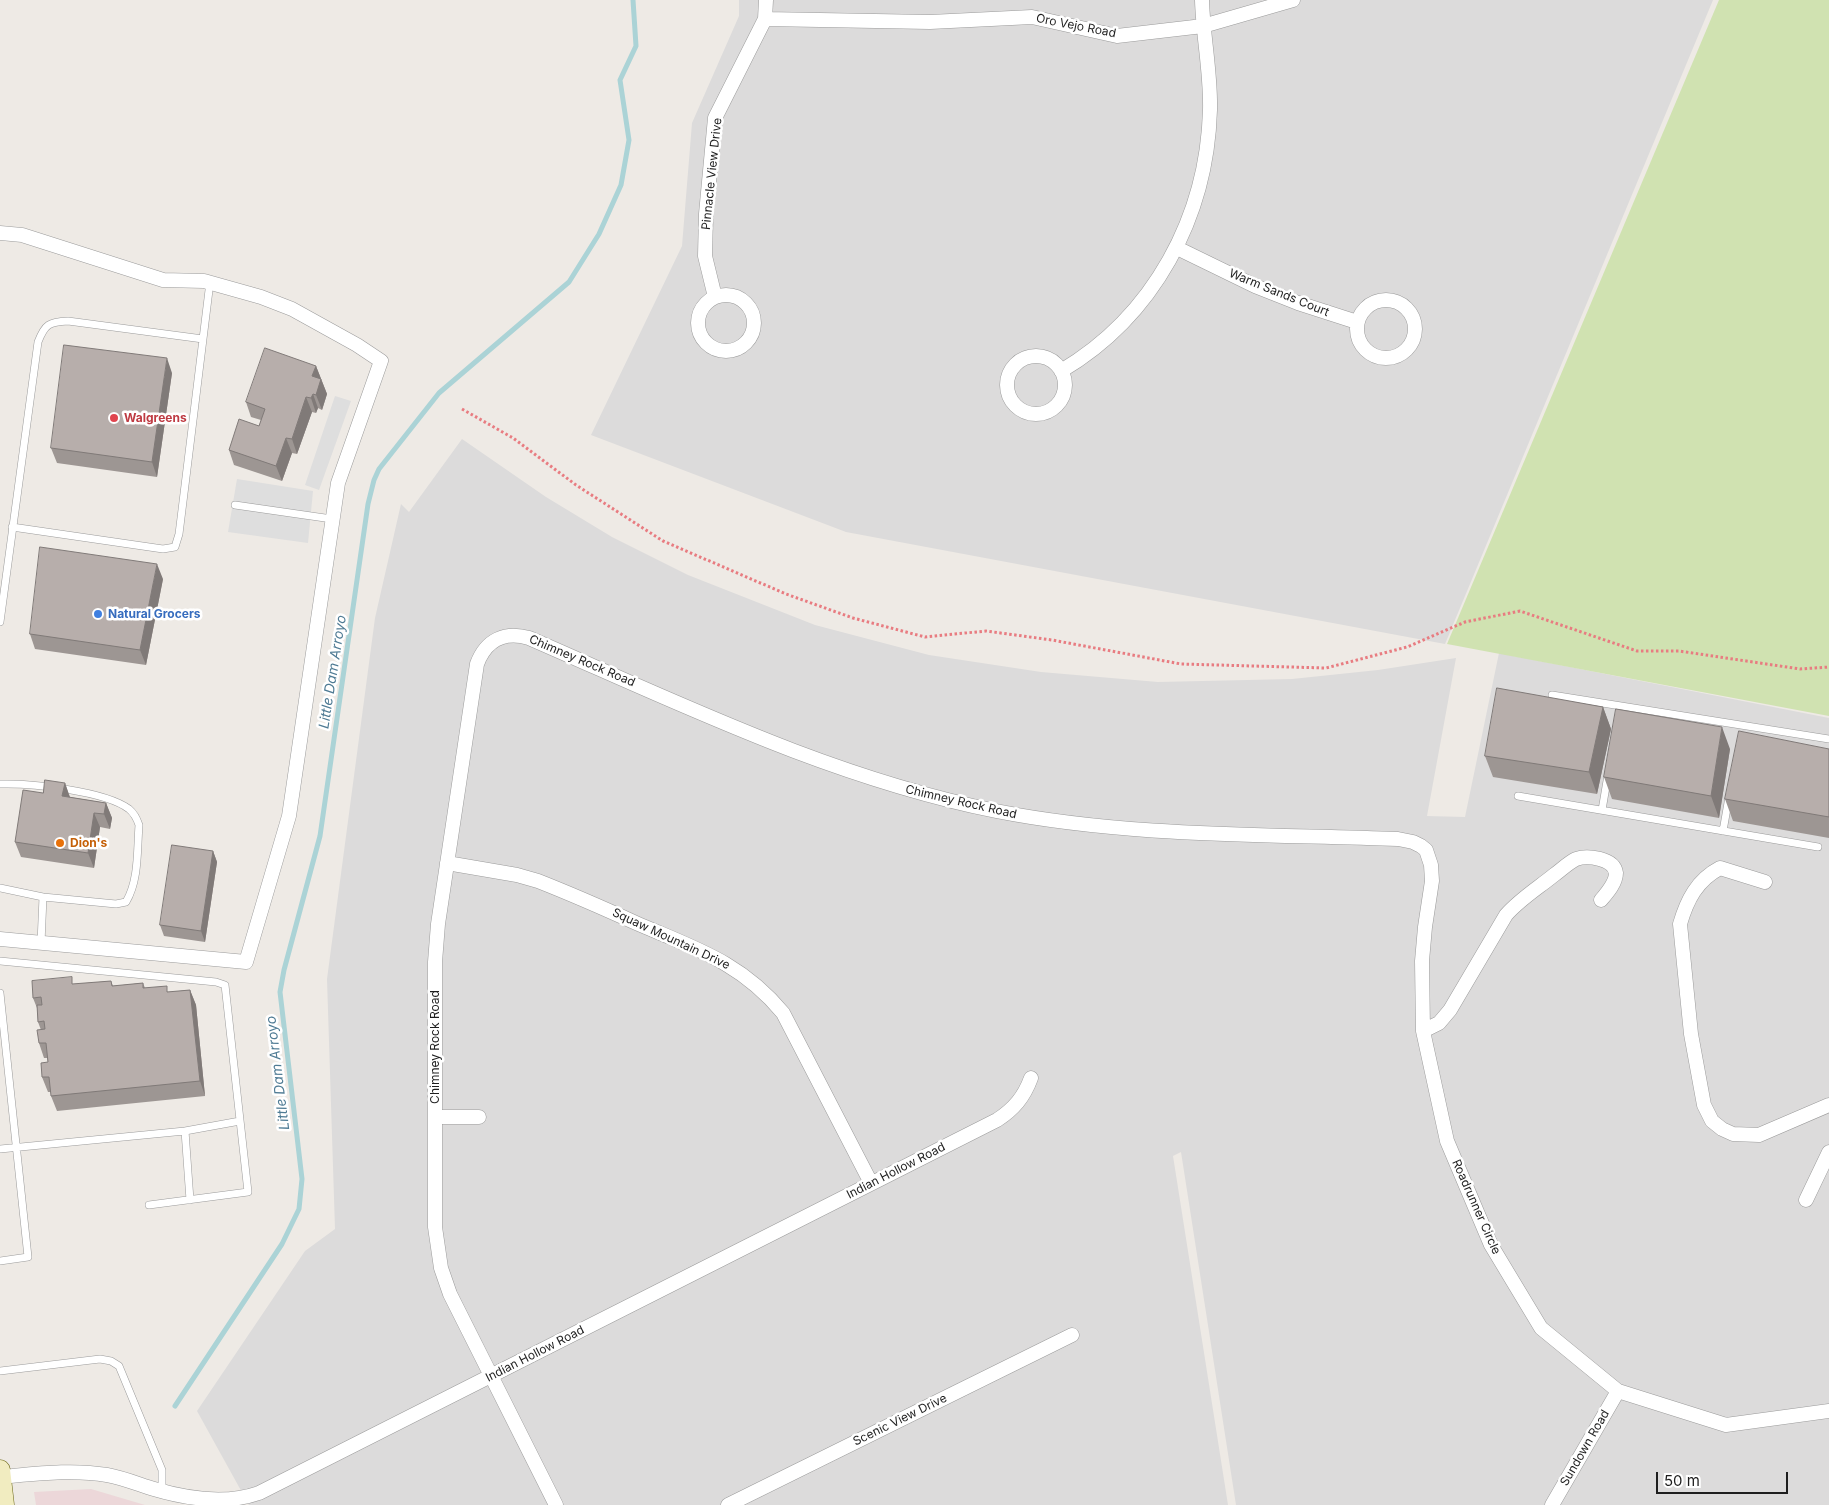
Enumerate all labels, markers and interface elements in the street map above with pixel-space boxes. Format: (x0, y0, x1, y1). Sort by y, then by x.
street label: Oro Vejo Road (1035, 11, 1117, 41)
street label: Pinnacle View Drive (699, 117, 725, 231)
street label: Warm Sands Court (1227, 266, 1331, 320)
place label: Walgreens (124, 411, 187, 425)
marker: Walgreens (108, 412, 120, 424)
place label: Natural Grocers (108, 607, 201, 621)
marker: Natural Grocers (92, 608, 104, 620)
water label: Little Dam Arroyo (316, 614, 350, 730)
street label: Chimney Rock Road (527, 632, 637, 690)
street label: Chimney Rock Road (904, 782, 1018, 822)
place label: Dion's (70, 836, 107, 850)
marker: Dion's (54, 837, 66, 849)
street label: Squaw Mountain Drive (610, 905, 732, 973)
street label: Chimney Rock Road (428, 990, 442, 1104)
water label: Little Dam Arroyo (263, 1015, 293, 1131)
street label: Indian Hollow Road (844, 1140, 948, 1202)
street label: Roadrunner Circle (1449, 1157, 1503, 1257)
street label: Indian Hollow Road (483, 1323, 587, 1385)
street label: Scenic View Drive (851, 1391, 949, 1449)
street label: Sundown Road (1557, 1407, 1613, 1489)
scale bar (1659, 1462, 1792, 1494)
text: 50 m (1664, 1471, 1700, 1490)

